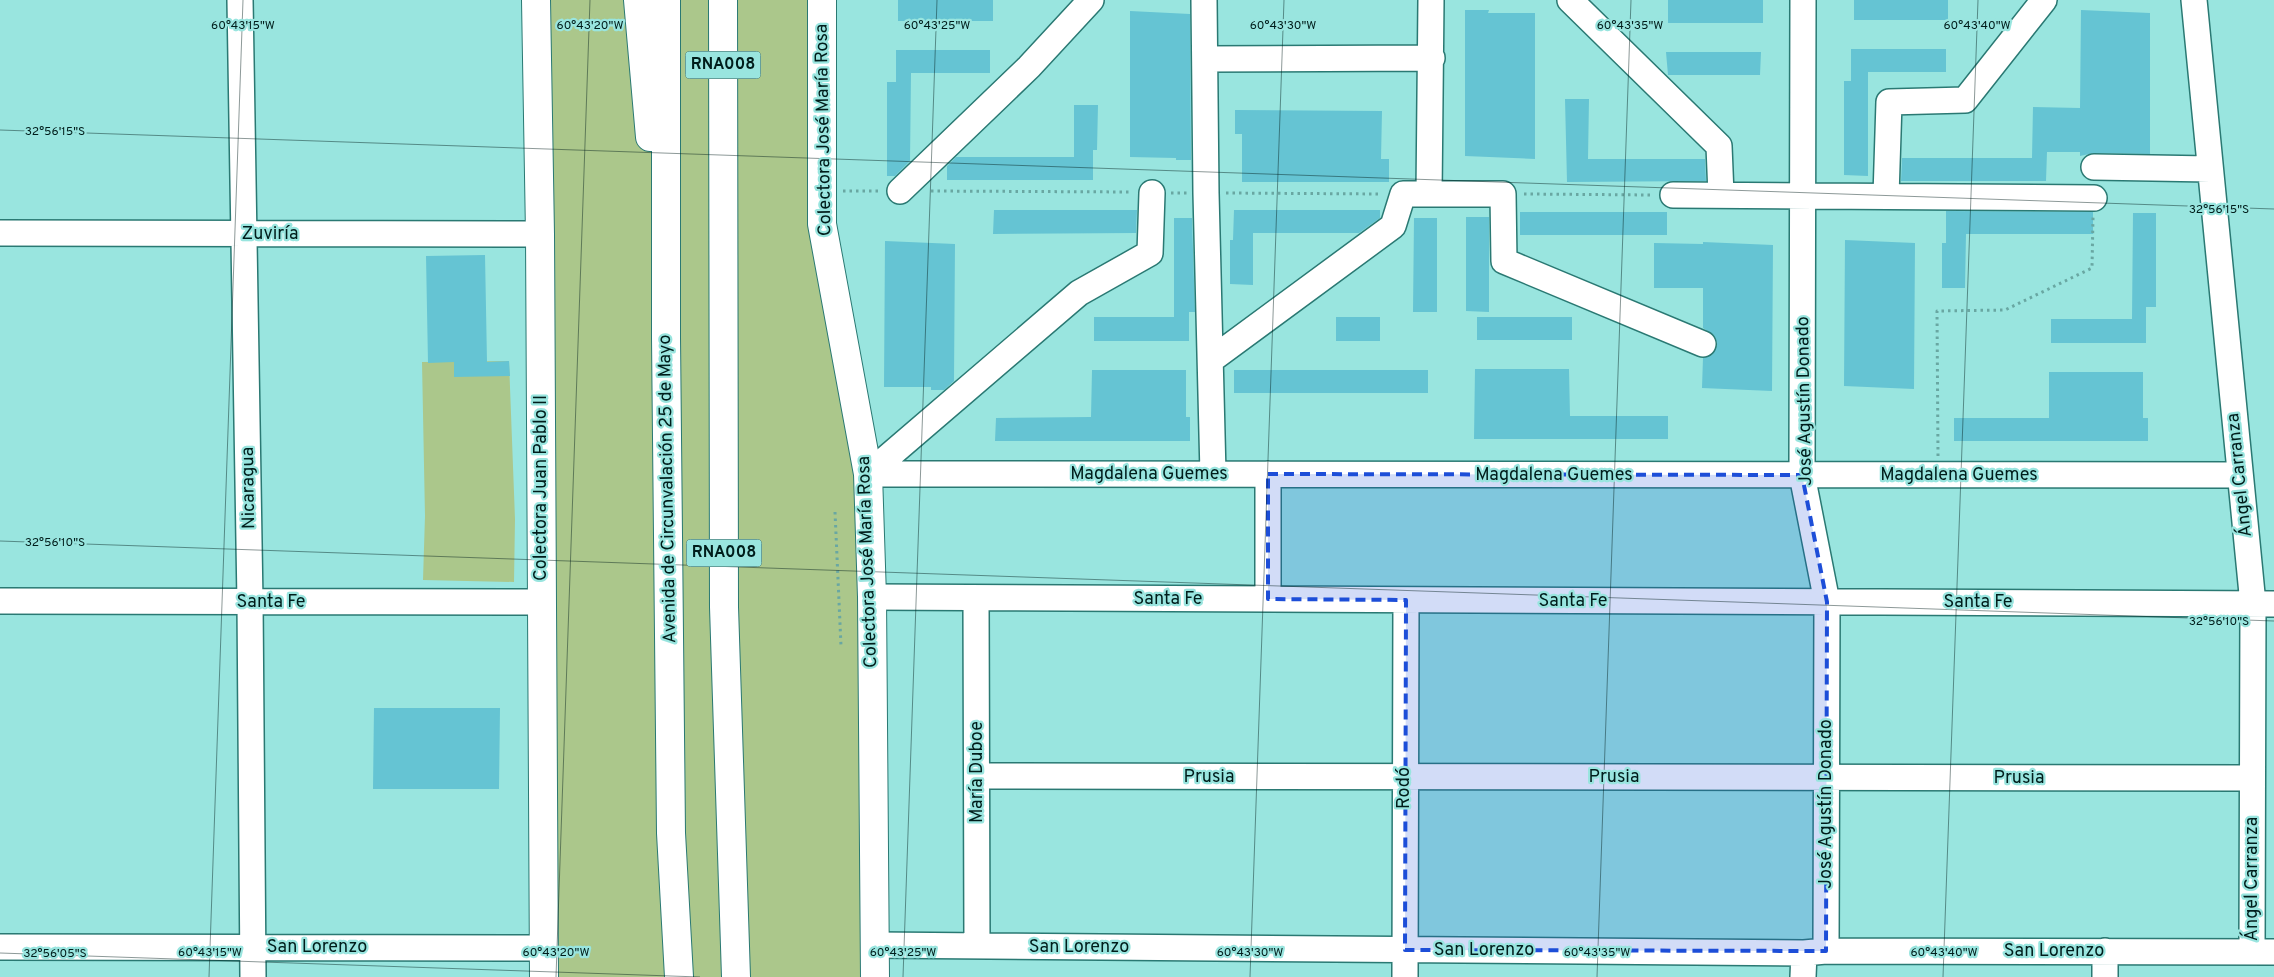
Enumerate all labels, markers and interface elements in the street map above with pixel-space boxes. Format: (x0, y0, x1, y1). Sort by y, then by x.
text: 60°43'15"W (211, 18, 275, 34)
text: 60°43'20"W (557, 18, 624, 34)
text: 60°43'25"W (904, 18, 970, 34)
text: 60°43'30"W (1250, 18, 1316, 34)
text: 60°43'35"W (1597, 18, 1663, 34)
text: 60°43'40"W (1943, 18, 2011, 34)
street label: Colectora José María Rosa (811, 24, 837, 236)
road number: RNA008 (686, 52, 760, 78)
text: 32°56'15"S (25, 124, 85, 140)
text: 32°56'15"S (2189, 202, 2249, 218)
street label: Zuviría (242, 223, 298, 246)
street label: José Agustín Donado (1792, 316, 1818, 486)
street label: Avenida de Circunvalación 25 de Mayo (654, 334, 682, 644)
street label: Colectora Juan Pablo II (530, 395, 553, 581)
street label: Ángel Carranza (2220, 412, 2258, 538)
street label: Nicaragua (237, 447, 261, 529)
street label: Colectora José María Rosa (853, 456, 883, 668)
street label: Magdalena Guemes (1070, 463, 1228, 486)
street label: Magdalena Guemes (1475, 464, 1633, 487)
street label: Magdalena Guemes (1880, 464, 2038, 487)
text: 32°56'10"S (25, 535, 85, 551)
road number: RNA008 (686, 540, 762, 566)
street label: Santa Fe (1133, 588, 1203, 611)
street label: Santa Fe (1538, 590, 1608, 613)
street label: Santa Fe (236, 591, 306, 614)
street label: Santa Fe (1943, 591, 2013, 614)
text: 32°56'10"S (2189, 614, 2249, 630)
street label: José Agustín Donado (1815, 719, 1838, 889)
street label: María Duboe (966, 721, 989, 823)
street label: Prusia (1184, 766, 1234, 789)
street label: Prusia (1589, 766, 1639, 789)
street label: Rodó (1393, 767, 1416, 809)
street label: Prusia (1994, 767, 2044, 790)
street label: Ángel Carranza (2239, 817, 2264, 941)
street label: San Lorenzo (267, 936, 367, 959)
street label: San Lorenzo (1029, 936, 1129, 959)
street label: San Lorenzo (1434, 939, 1534, 962)
street label: San Lorenzo (2004, 940, 2104, 963)
text: 60°43'15"W (178, 945, 242, 961)
text: 60°43'20"W (523, 945, 590, 961)
text: 60°43'25"W (870, 945, 936, 961)
text: 60°43'30"W (1217, 945, 1283, 961)
text: 60°43'35"W (1564, 945, 1630, 961)
text: 60°43'40"W (1910, 945, 1978, 961)
text: 32°56'05"S (23, 946, 87, 962)

